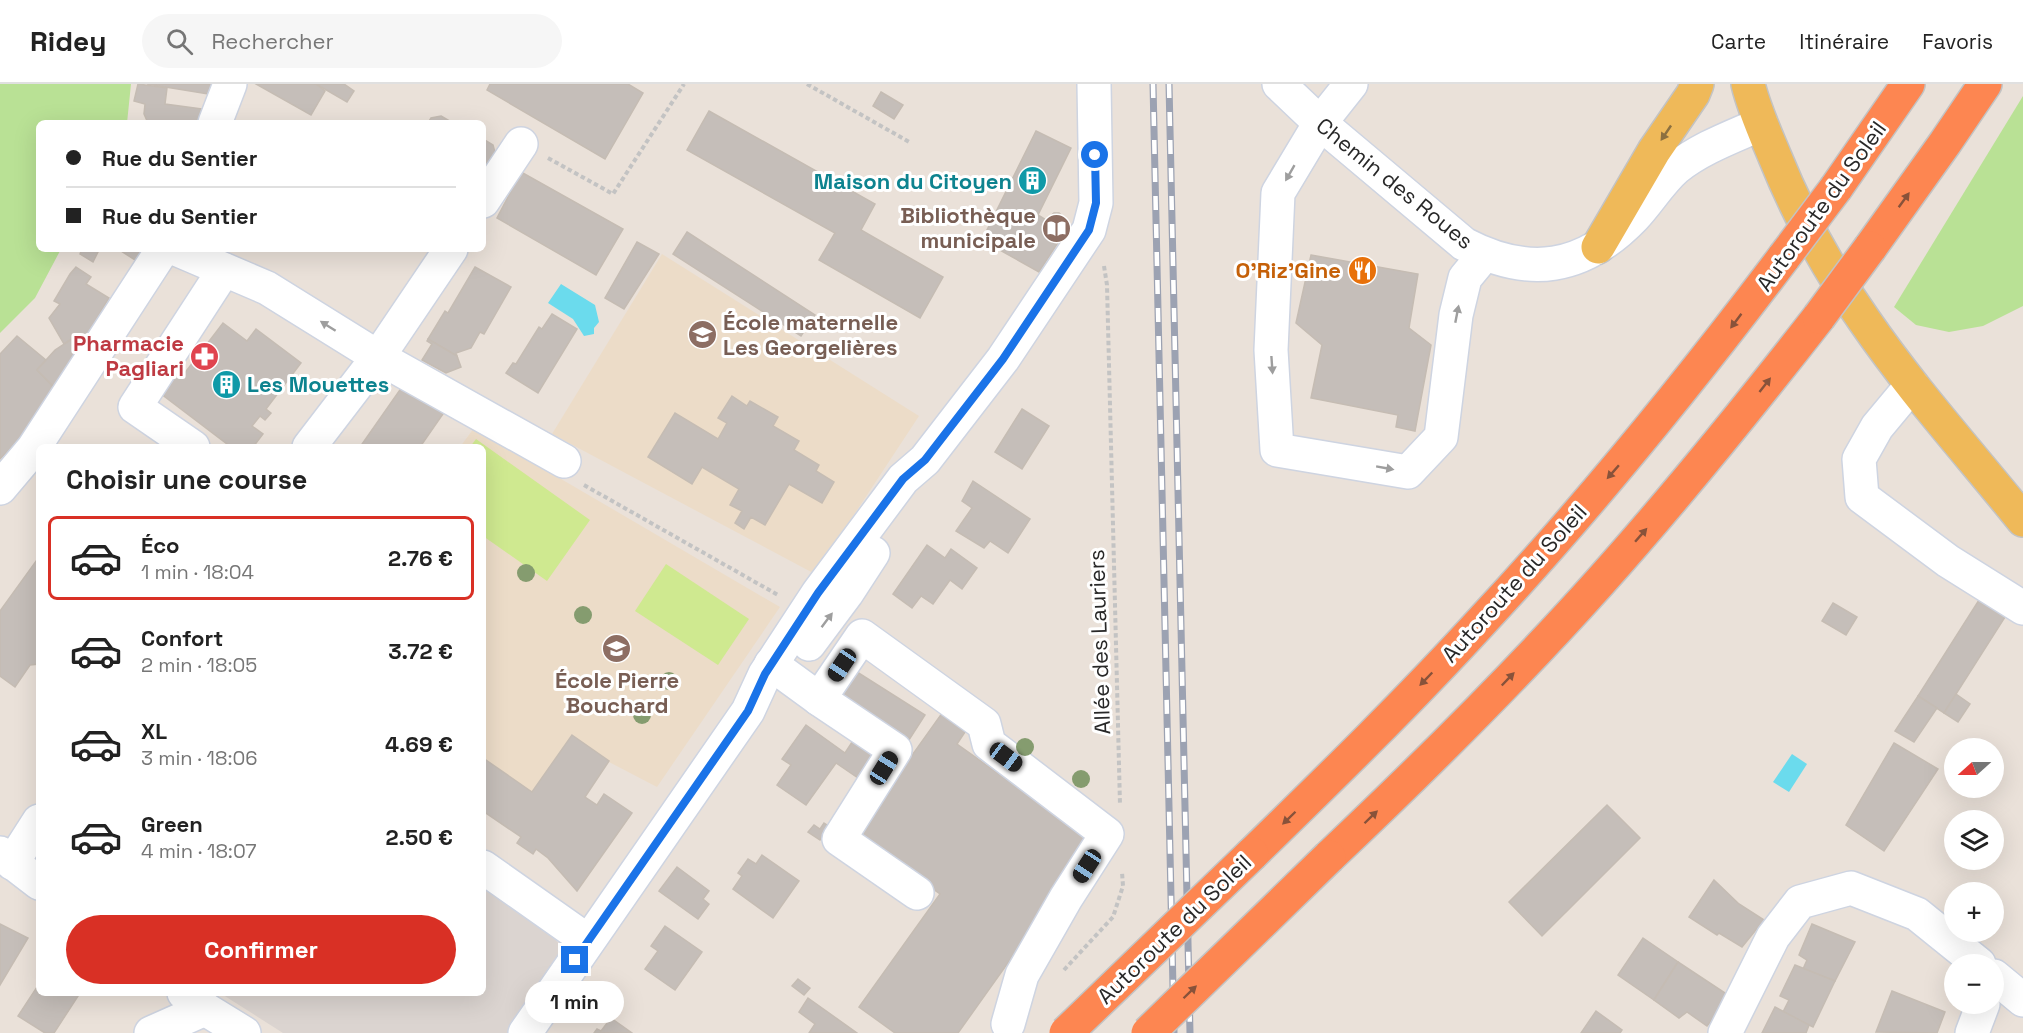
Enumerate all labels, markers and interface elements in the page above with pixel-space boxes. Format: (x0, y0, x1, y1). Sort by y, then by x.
search box (142, 14, 562, 68)
text: Ridey (30, 23, 106, 59)
icon: search (163, 25, 196, 58)
text: Rechercher (211, 27, 334, 55)
text: Carte (1711, 28, 1766, 55)
text: Itinéraire (1799, 28, 1889, 55)
text: Favoris (1922, 28, 1993, 55)
street label: Chemin des Roues (1311, 111, 1479, 255)
street label: Autoroute du Soleil (1750, 115, 1892, 297)
one-way arrow (1660, 125, 1672, 141)
route start (1081, 141, 1108, 168)
text: Rue du Sentier (102, 144, 257, 172)
building icon: Maison du Citoyen (1017, 165, 1049, 197)
one-way arrow (1285, 165, 1295, 182)
place label: Maison du Citoyen (814, 167, 1012, 195)
one-way arrow (1898, 193, 1910, 209)
place label: Bibliothèque municipale (900, 201, 1036, 254)
text: Rue du Sentier (102, 202, 257, 230)
library icon: Bibliothèque municipale (1041, 212, 1073, 244)
restaurant icon: O'Riz'Gine (1346, 254, 1378, 286)
place label: O'Riz'Gine (1235, 256, 1341, 284)
one-way arrow (1453, 304, 1462, 323)
place label: École maternelle Les Georgelières (723, 308, 898, 361)
one-way arrow (1730, 313, 1742, 328)
school or university icon: École maternelle Les Georgelières (686, 319, 718, 351)
one-way arrow (320, 321, 336, 332)
place label: Pharmacie Pagliari (73, 329, 184, 382)
pharmacy icon: Pharmacie Pagliari (189, 340, 221, 372)
one-way arrow (1267, 355, 1276, 374)
building icon: Les Mouettes (210, 368, 242, 400)
place label: Les Mouettes (247, 370, 389, 398)
one-way arrow (1759, 378, 1771, 393)
text: Choisir une course (66, 462, 307, 497)
one-way arrow (1376, 464, 1395, 473)
one-way arrow (1607, 464, 1620, 479)
street label: Autoroute du Soleil (1435, 498, 1593, 668)
one-way arrow (1634, 527, 1647, 543)
icon: car (69, 531, 123, 585)
text: Éco (141, 531, 180, 559)
text: 2.76 € (388, 544, 453, 572)
street label: Allée des Lauriers (1082, 549, 1116, 735)
text: 1 min · 18:04 (141, 559, 254, 585)
one-way arrow (820, 612, 832, 627)
icon: car (69, 624, 123, 678)
text: Confort (141, 624, 223, 652)
school or university icon: École Pierre Bouchard (601, 632, 633, 664)
text: 3.72 € (388, 637, 453, 665)
car (824, 645, 860, 685)
text: 2 min · 18:05 (141, 652, 257, 678)
place label: École Pierre Bouchard (555, 666, 679, 719)
one-way arrow (1419, 672, 1433, 687)
one-way arrow (1501, 672, 1515, 686)
icon: car (69, 717, 123, 771)
text: XL (141, 717, 167, 745)
text: 4.69 € (385, 730, 453, 758)
north arrow (1944, 738, 2004, 798)
map controls (1944, 738, 2004, 1014)
car (986, 739, 1026, 775)
text: 3 min · 18:06 (141, 745, 258, 771)
car (867, 748, 901, 788)
icon: car (69, 810, 123, 864)
text: Green (141, 810, 203, 838)
one-way arrow (1364, 810, 1379, 824)
button: layers (1944, 810, 2004, 870)
one-way arrow (1281, 811, 1296, 825)
text: 2.50 € (385, 823, 453, 851)
text: 4 min · 18:07 (141, 838, 257, 864)
car (1070, 846, 1104, 886)
street label: Autoroute du Soleil (1091, 848, 1257, 1010)
button: + (1944, 882, 2004, 942)
button: Confirmer (66, 915, 456, 984)
route end (561, 946, 588, 973)
button: − (1944, 954, 2004, 1014)
callout: 1 min (526, 981, 624, 1023)
one-way arrow (1182, 986, 1196, 1000)
text: 1 min (550, 989, 599, 1015)

